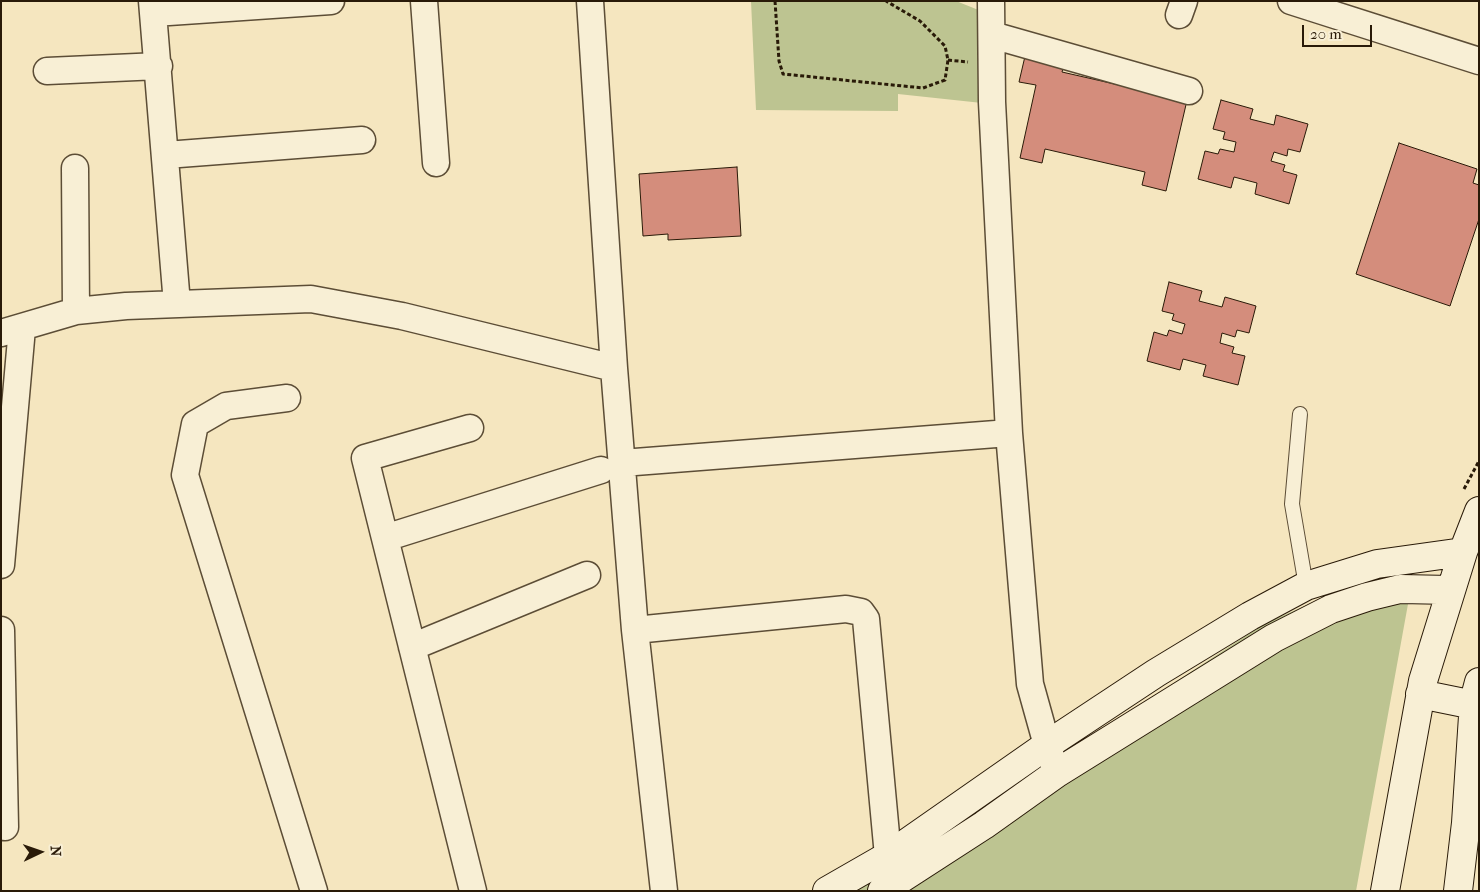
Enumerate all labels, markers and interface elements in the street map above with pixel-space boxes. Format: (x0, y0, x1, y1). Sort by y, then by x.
scale bar (1305, 15, 1375, 47)
text: 20 m (1310, 25, 1342, 43)
north arrow (15, 827, 65, 877)
text: N (47, 845, 64, 857)

